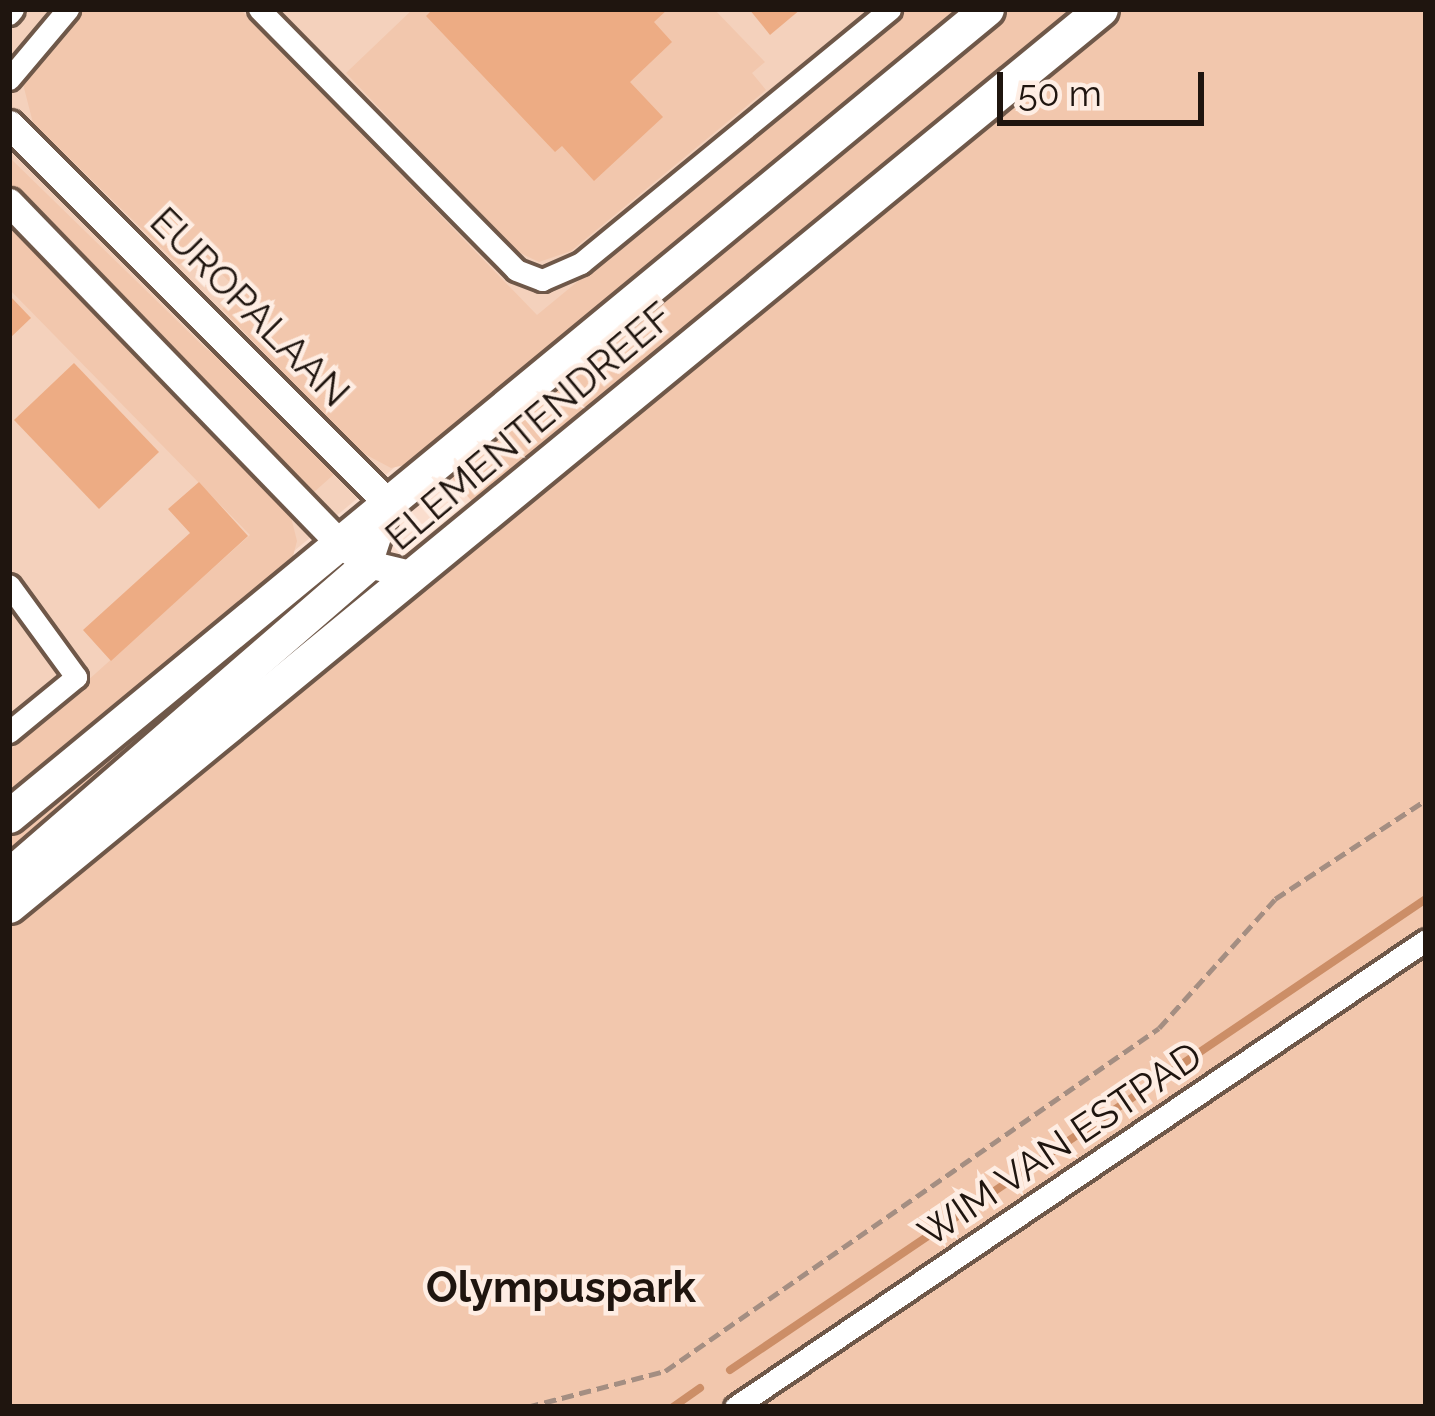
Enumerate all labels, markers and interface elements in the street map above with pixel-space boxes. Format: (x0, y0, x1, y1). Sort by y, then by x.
scale bar (1003, 48, 1210, 122)
text: 50 m (1018, 72, 1102, 114)
street label: EUROPALAAN (141, 198, 359, 416)
street label: ELEMENTENDREEF (376, 292, 682, 560)
street label: WIM VAN ESTPAD (909, 1032, 1211, 1256)
district label: Olympuspark (426, 1263, 696, 1313)

